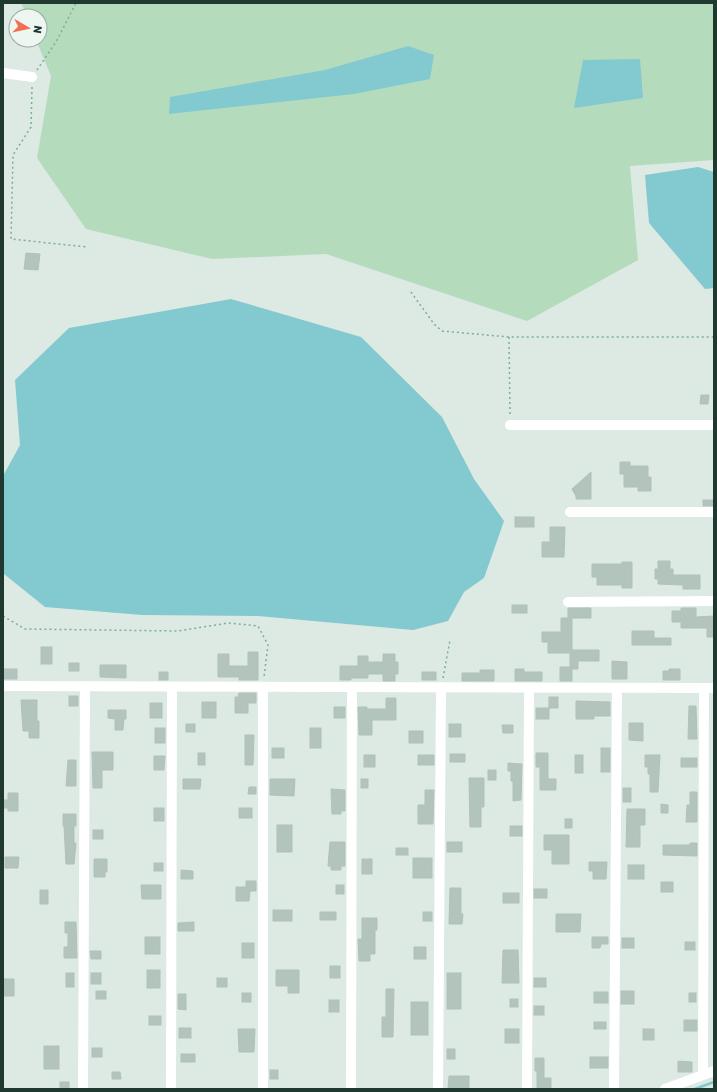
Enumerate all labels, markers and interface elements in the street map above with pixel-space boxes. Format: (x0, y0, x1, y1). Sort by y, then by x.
north arrow (8, 8, 48, 48)
text: N (30, 25, 44, 34)

